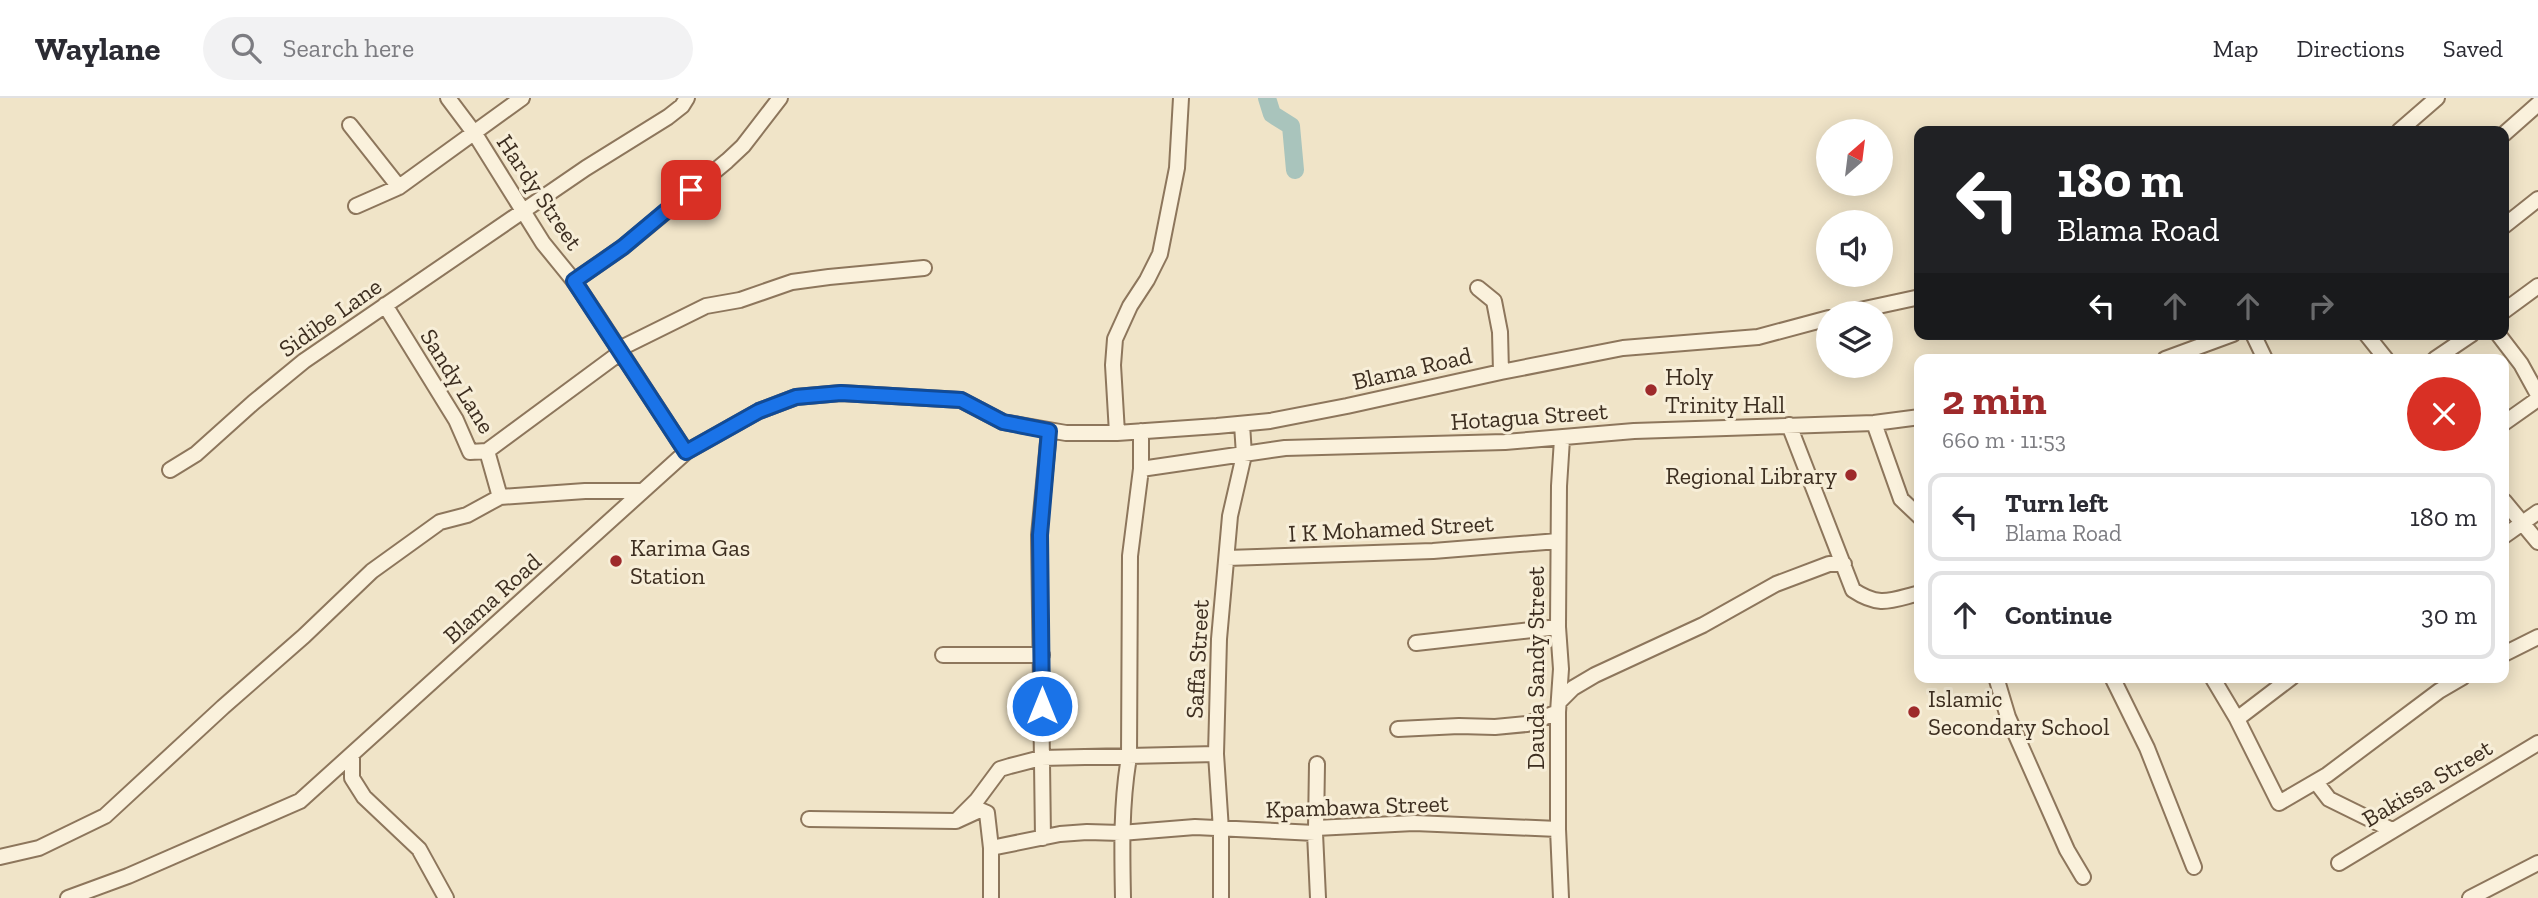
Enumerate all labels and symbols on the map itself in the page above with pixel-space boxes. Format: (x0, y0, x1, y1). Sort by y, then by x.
north arrow (1816, 119, 1894, 196)
street label: Hardy Street (491, 129, 589, 255)
pin (661, 160, 721, 220)
street label: Sidibe Lane (273, 271, 387, 363)
street label: Sandy Lane (414, 323, 502, 439)
street label: Blama Road (1349, 340, 1475, 396)
place label: Holy Trinity Hall (1665, 362, 1785, 419)
marker: Holy Trinity Hall (1643, 382, 1659, 398)
street label: Hotagua Street (1450, 396, 1609, 436)
place label: Regional Library (1665, 461, 1838, 490)
marker: Regional Library (1843, 467, 1859, 483)
street label: I K Mohamed Street (1288, 508, 1494, 548)
place label: Karima Gas Station (630, 533, 750, 590)
street label: Blama Road (437, 547, 547, 649)
marker: Karima Gas Station (608, 553, 624, 569)
street label: Dauda Sandy Street (1521, 566, 1550, 770)
street label: Saffa Street (1179, 599, 1215, 719)
position arrow (1005, 669, 1079, 743)
place label: Islamic Secondary School (1928, 684, 2110, 741)
marker: Islamic Secondary School (1906, 704, 1922, 720)
street label: Bakissa Street (2357, 733, 2497, 833)
street label: Kpambawa Street (1265, 788, 1449, 824)

